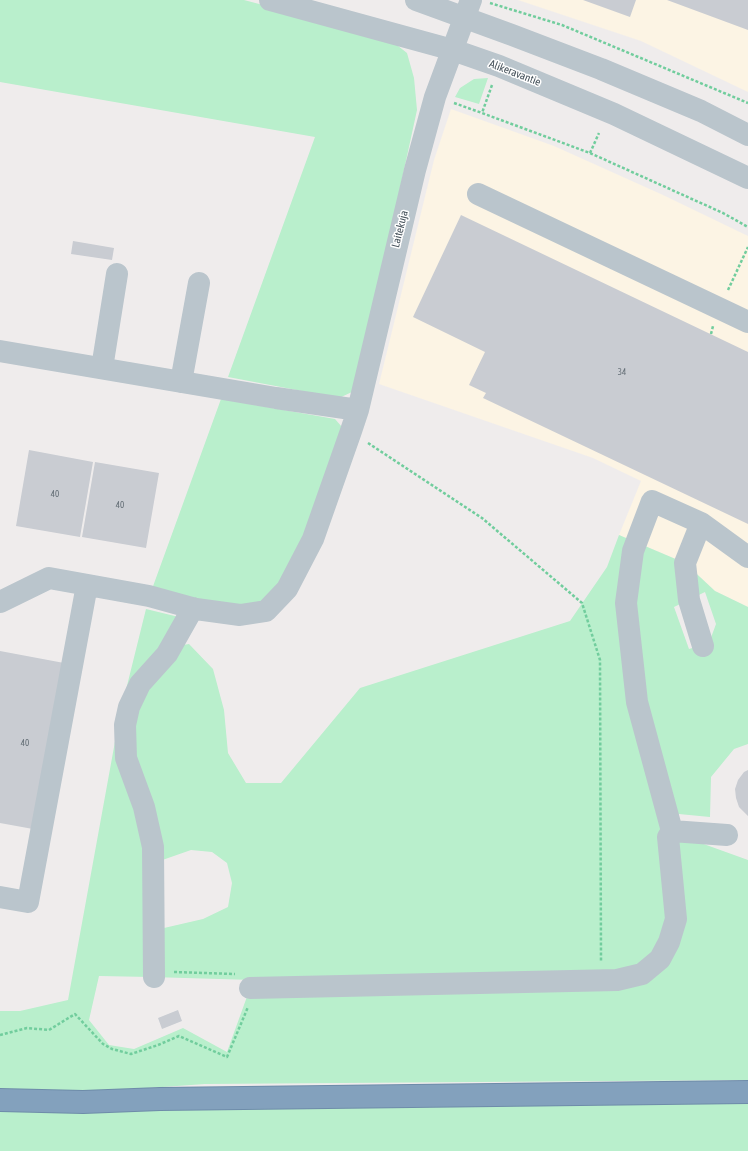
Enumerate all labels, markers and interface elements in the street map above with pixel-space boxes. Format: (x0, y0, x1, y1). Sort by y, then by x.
street label: Alikeravantie (487, 57, 543, 89)
street label: Laitekuja (389, 209, 411, 249)
house number: 34 (618, 367, 626, 377)
house number: 40 (51, 489, 59, 499)
house number: 40 (116, 500, 124, 510)
house number: 40 (21, 738, 29, 748)

